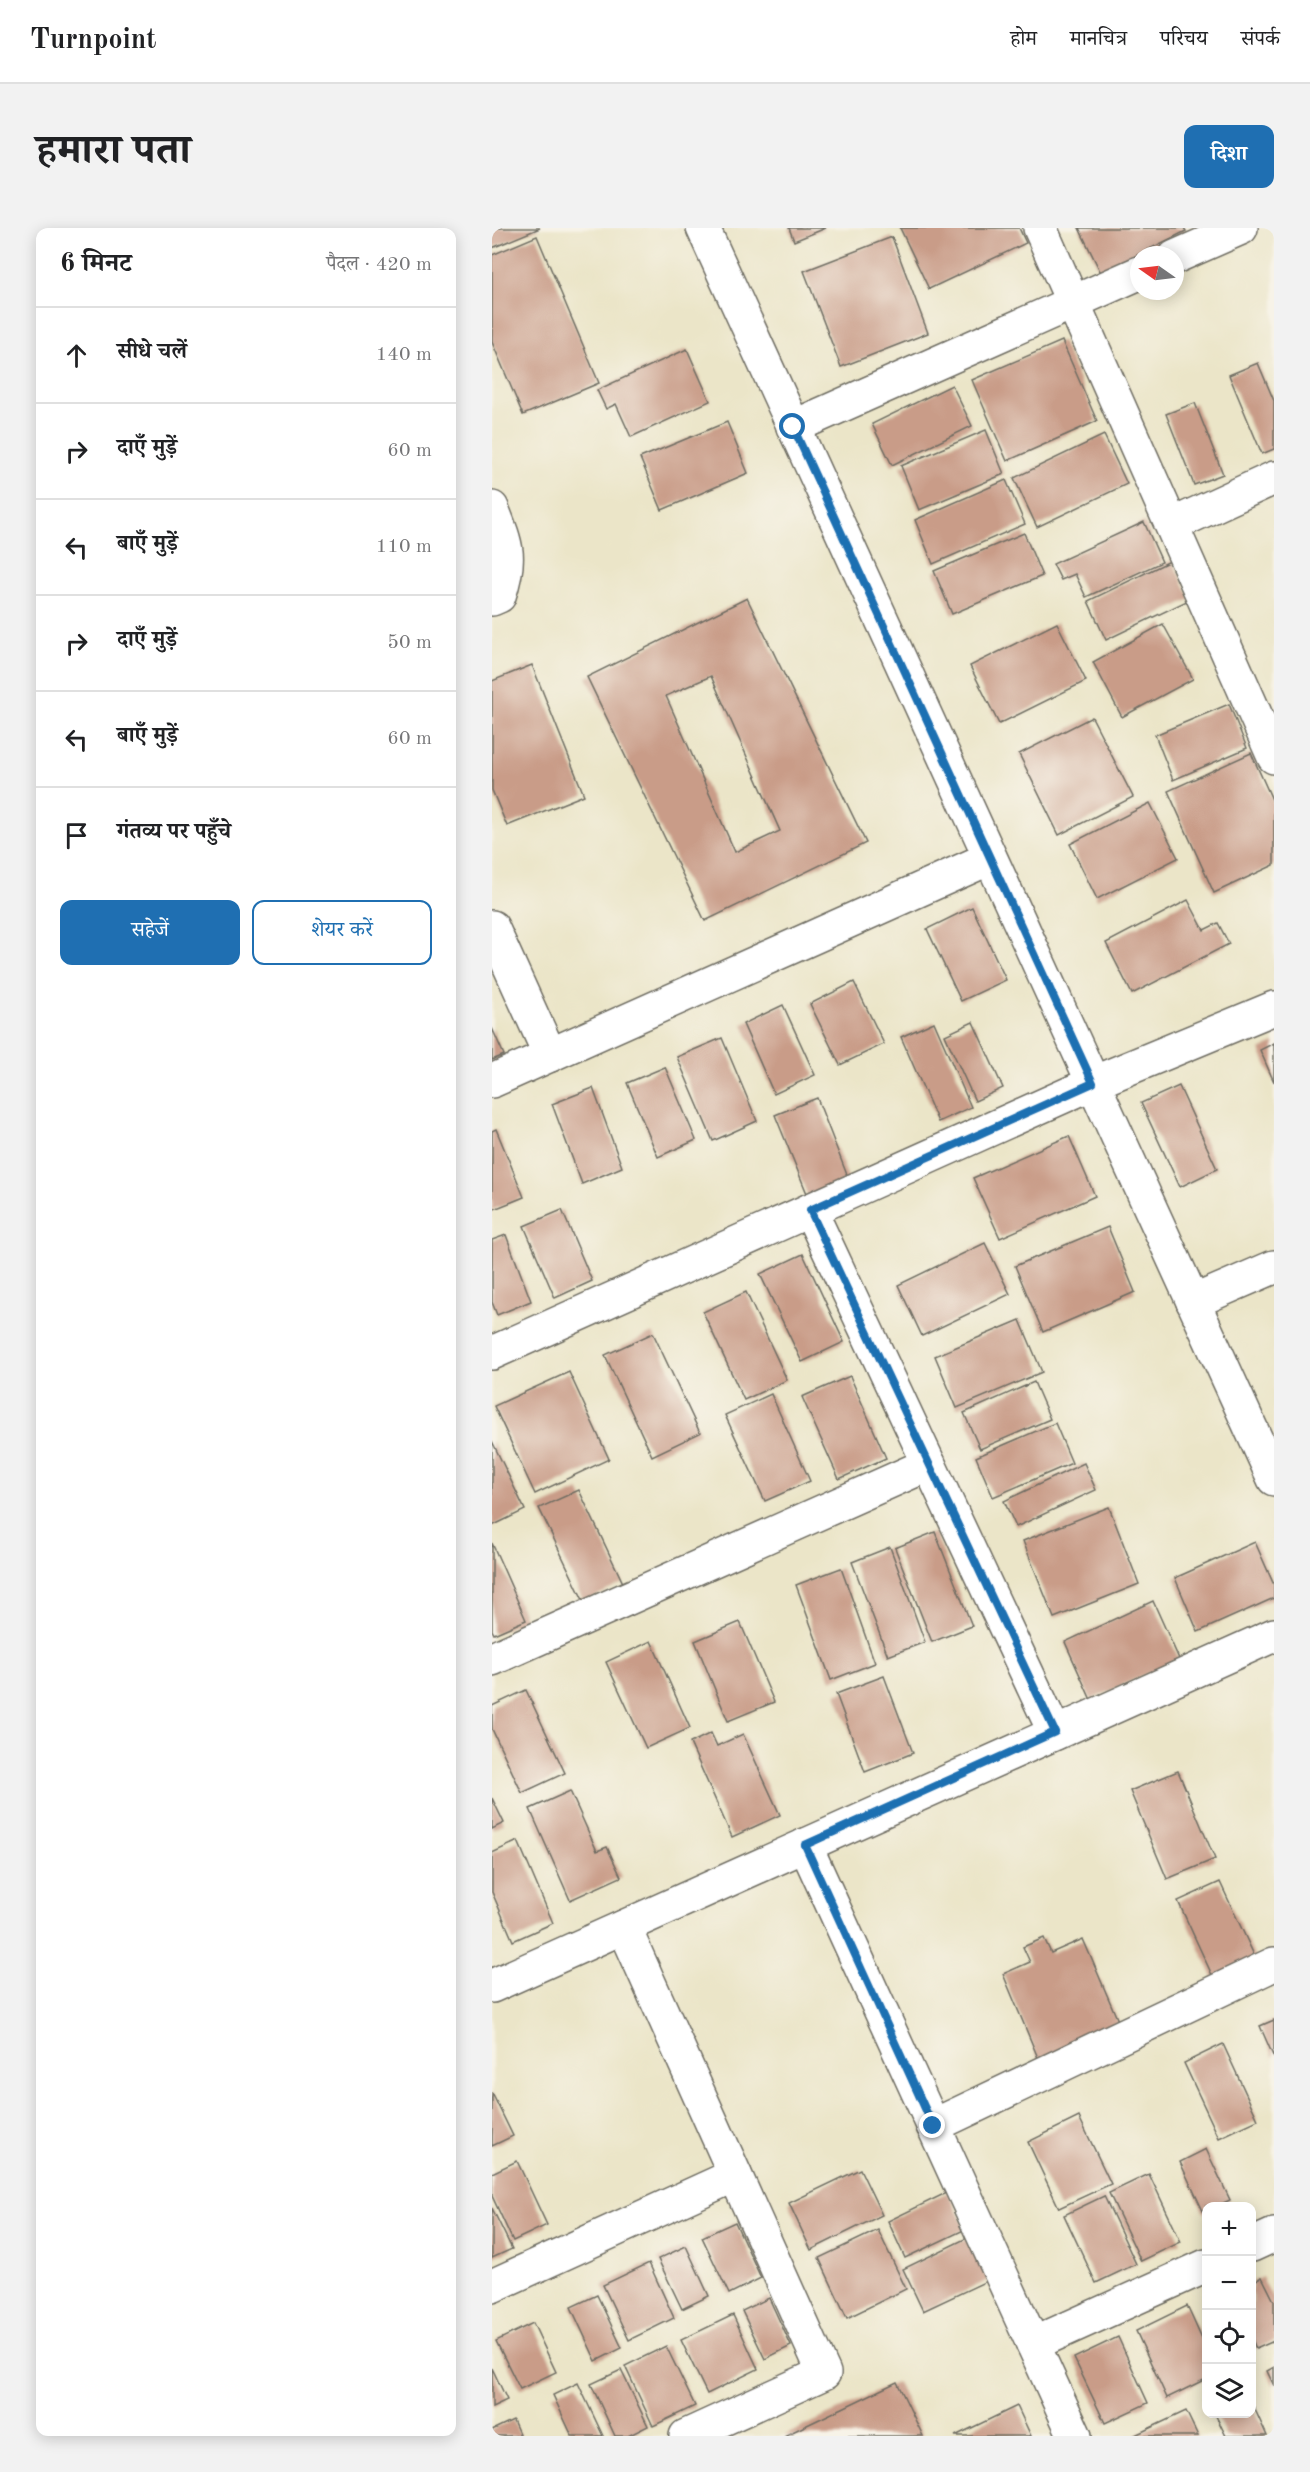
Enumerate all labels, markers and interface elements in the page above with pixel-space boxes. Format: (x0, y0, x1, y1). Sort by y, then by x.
text: Turnpoint (30, 27, 157, 55)
text: होम (1010, 29, 1037, 50)
text: मानचित्र (1070, 29, 1127, 50)
text: परिचय (1160, 29, 1208, 50)
text: संपर्क (1241, 29, 1280, 50)
button: दिशा (1184, 125, 1274, 188)
text: हमारा पता (36, 131, 191, 173)
north arrow (1130, 246, 1184, 300)
text: 6 मिनट (60, 251, 132, 277)
text: पैदल · 420 m (326, 255, 432, 275)
icon: ahead (60, 339, 93, 372)
text: सीधे चलें (117, 341, 187, 363)
text: 140 m (376, 345, 432, 365)
route start (779, 413, 805, 439)
icon: right (60, 435, 93, 468)
text: दाएँ मुड़ें (117, 437, 177, 459)
text: 60 m (387, 441, 432, 461)
icon: left (60, 531, 93, 564)
text: बाएँ मुड़ें (117, 533, 178, 555)
text: 110 m (376, 537, 432, 557)
icon: right (60, 627, 93, 660)
text: दाएँ मुड़ें (117, 629, 177, 651)
text: 50 m (387, 633, 432, 653)
icon: left (60, 723, 93, 756)
text: बाएँ मुड़ें (117, 725, 178, 747)
text: 60 m (387, 729, 432, 749)
icon: arrive (60, 819, 93, 852)
text: गंतव्य पर पहुँचे (117, 821, 231, 843)
button: सहेजें (60, 900, 240, 965)
button: शेयर करें (252, 900, 432, 965)
route end (919, 2112, 945, 2138)
map controls (1202, 2202, 1256, 2418)
button: + (1202, 2202, 1256, 2256)
button: − (1202, 2256, 1256, 2310)
button: locate (1202, 2310, 1256, 2364)
button: layers (1202, 2364, 1256, 2418)

